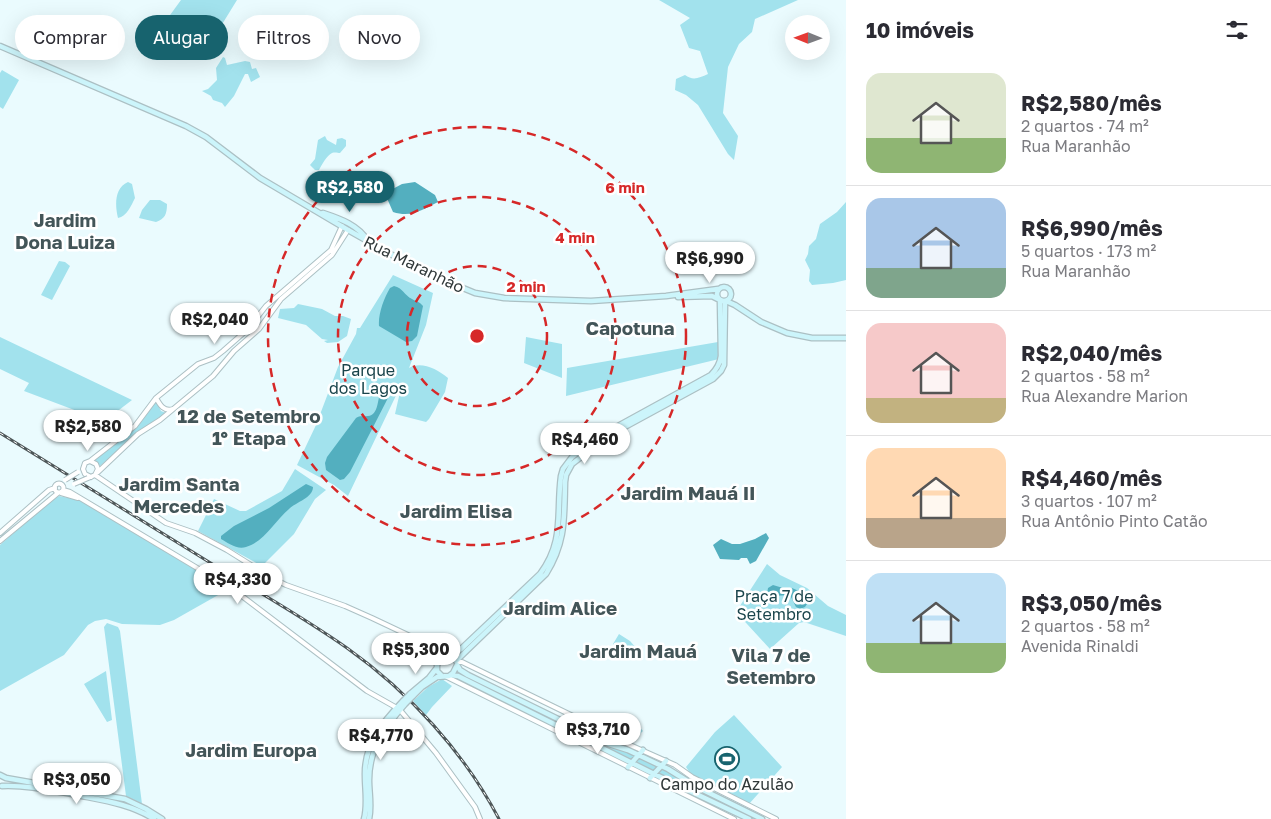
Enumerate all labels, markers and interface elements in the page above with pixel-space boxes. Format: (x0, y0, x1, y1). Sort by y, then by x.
chip: Comprar (15, 15, 125, 60)
chip: Alugar (135, 15, 228, 60)
chip: Filtros (238, 15, 329, 60)
chip: Novo (339, 15, 420, 60)
north arrow (785, 15, 830, 60)
map controls (785, 15, 830, 60)
icon: filters (1223, 16, 1251, 44)
text: 10 imóveis (866, 17, 974, 43)
text: R$2,580/mês (1021, 90, 1162, 116)
icon: home (906, 93, 966, 153)
text: 2 quartos · 74 m² (1021, 116, 1149, 136)
text: Rua Maranhão (1021, 136, 1131, 156)
pin: R$2,580 (304, 170, 396, 213)
text: R$2,580 (316, 177, 384, 197)
text: 6 min (605, 178, 645, 196)
district label: Jardim Dona Luiza (15, 208, 115, 253)
text: R$6,990/mês (1021, 215, 1163, 241)
icon: home (906, 218, 966, 278)
text: 4 min (555, 228, 595, 246)
street label: Rua Maranhão (360, 231, 468, 297)
text: 5 quartos · 173 m² (1021, 241, 1156, 261)
pin: R$6,990 (664, 242, 756, 284)
text: R$6,990 (676, 248, 744, 268)
text: Rua Maranhão (1021, 261, 1131, 281)
text: 2 min (506, 277, 546, 295)
pin: R$2,040 (169, 302, 261, 345)
text: R$2,040 (181, 309, 249, 329)
district label: Capotuna (586, 316, 674, 339)
centre of rings (468, 327, 486, 345)
text: R$2,040/mês (1021, 340, 1162, 366)
icon: home (906, 343, 966, 403)
park label: Parque dos Lagos (329, 360, 407, 398)
text: 2 quartos · 58 m² (1021, 366, 1150, 386)
text: Rua Alexandre Marion (1021, 386, 1188, 406)
district label: 12 de Setembro 1° Etapa (177, 404, 321, 449)
pin: R$2,580 (42, 410, 134, 452)
text: R$2,580 (54, 416, 122, 436)
pin: R$4,460 (539, 422, 631, 465)
text: R$4,460 (551, 429, 619, 449)
text: R$4,460/mês (1021, 465, 1162, 491)
icon: home (906, 468, 966, 528)
district label: Jardim Santa Mercedes (118, 472, 240, 517)
district label: Jardim Mauá II (620, 481, 756, 504)
text: 3 quartos · 107 m² (1021, 491, 1157, 511)
district label: Jardim Elisa (400, 499, 512, 522)
text: Rua Antônio Pinto Catão (1021, 511, 1208, 531)
pin: R$4,330 (192, 562, 284, 605)
text: R$4,330 (205, 569, 271, 589)
park label: Praça 7 de Setembro (735, 586, 813, 624)
text: R$3,050/mês (1021, 590, 1162, 616)
icon: home (906, 593, 966, 653)
district label: Jardim Alice (503, 596, 617, 619)
text: 2 quartos · 58 m² (1021, 616, 1150, 636)
pin: R$5,300 (370, 632, 462, 675)
text: Avenida Rinaldi (1021, 636, 1139, 656)
text: R$5,300 (382, 639, 450, 659)
district label: Jardim Mauá (579, 639, 697, 662)
district label: Vila 7 de Setembro (726, 643, 816, 688)
pin: R$3,710 (552, 712, 644, 755)
pin: R$4,770 (335, 718, 427, 761)
text: R$3,710 (566, 719, 630, 739)
text: R$4,770 (349, 725, 413, 745)
district label: Jardim Europa (185, 738, 317, 761)
sports icon: Campo do Azulão (714, 746, 740, 772)
pin: R$3,050 (31, 762, 123, 805)
text: R$3,050 (43, 769, 111, 789)
place label: Campo do Azulão (660, 774, 794, 794)

